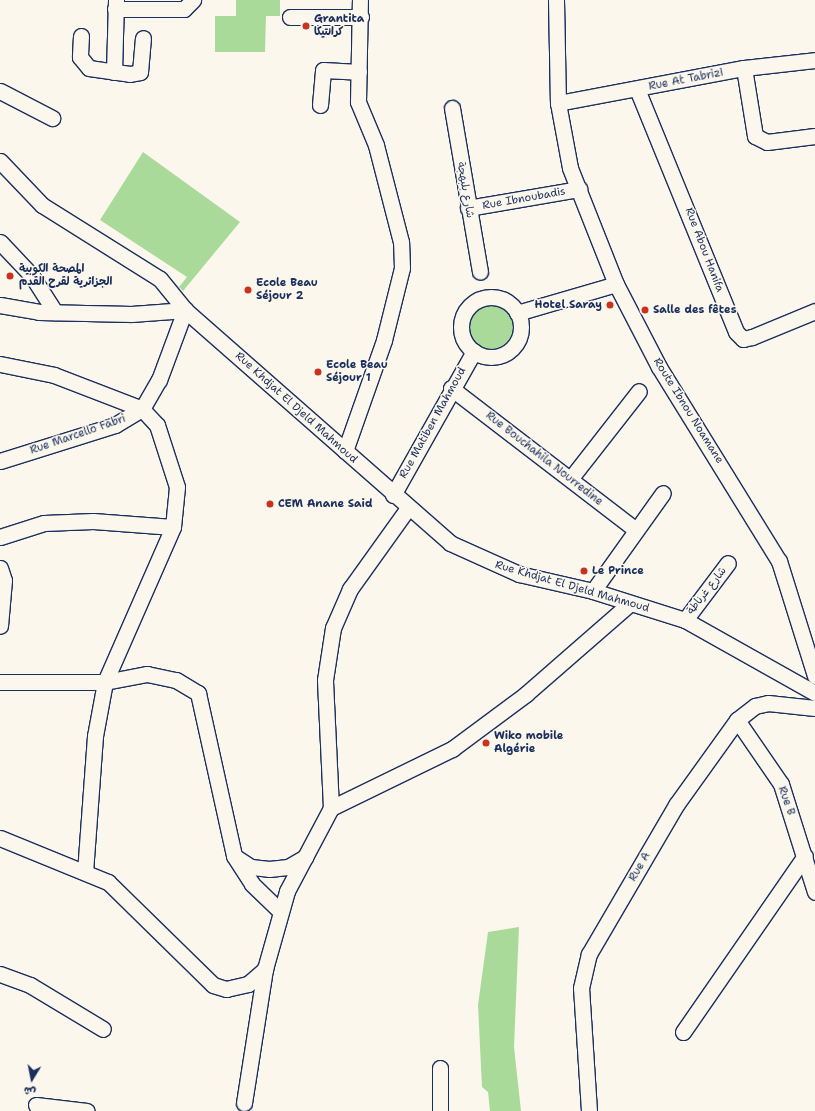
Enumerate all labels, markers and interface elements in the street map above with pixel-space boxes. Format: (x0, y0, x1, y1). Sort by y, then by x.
place label: Grantita كرانتيكا (314, 13, 364, 39)
marker: Grantita كرانتيكا (301, 21, 311, 31)
street label: Rue At Tabrizi (648, 66, 724, 94)
street label: شارع بلبهجة (454, 161, 476, 219)
street label: Rue Ibnoubadis (481, 185, 567, 213)
street label: Rue Abou Hanifa (682, 206, 726, 294)
place label: المصحة الكوبية الجزائرية لقرح القدم (19, 263, 112, 289)
marker: المصحة الكوبية الجزائرية لقرح القدم (4, 270, 16, 282)
place label: Ecole Beau Séjour 2 (256, 277, 318, 303)
marker: Ecole Beau Séjour 2 (243, 285, 253, 295)
place label: Hotel Saray (535, 298, 602, 312)
marker: Hotel Saray (605, 300, 615, 310)
place label: Salle des fêtes (653, 303, 736, 317)
marker: Salle des fêtes (640, 305, 650, 315)
street label: Rue Khdjat El Djeld Mahmoud (232, 350, 360, 466)
street label: Route Ibnou Noamane (650, 356, 726, 466)
place label: Ecole Beau Séjour 1 (326, 359, 388, 385)
street label: Rue Matiben Mahmoud (397, 365, 469, 481)
marker: Ecole Beau Séjour 1 (313, 367, 323, 377)
street label: Rue Bouchahila Nourredine (483, 409, 605, 509)
street label: Rue Marcello Fabri (28, 412, 128, 458)
place label: CEM Anane Said (278, 497, 373, 511)
marker: CEM Anane Said (265, 499, 275, 509)
street label: Rue Khdjat El Djeld Mahmoud (493, 559, 651, 615)
place label: Le Prince (592, 564, 644, 578)
street label: شارع غرناطة (684, 565, 730, 617)
marker: Le Prince (579, 566, 589, 576)
place label: Wiko mobile Algérie (494, 730, 563, 756)
marker: Wiko mobile Algérie (481, 738, 491, 748)
street label: Rue B (775, 785, 797, 817)
street label: Rue A (626, 850, 654, 884)
north arrow (12, 1059, 52, 1099)
text: ش (23, 1083, 37, 1100)

